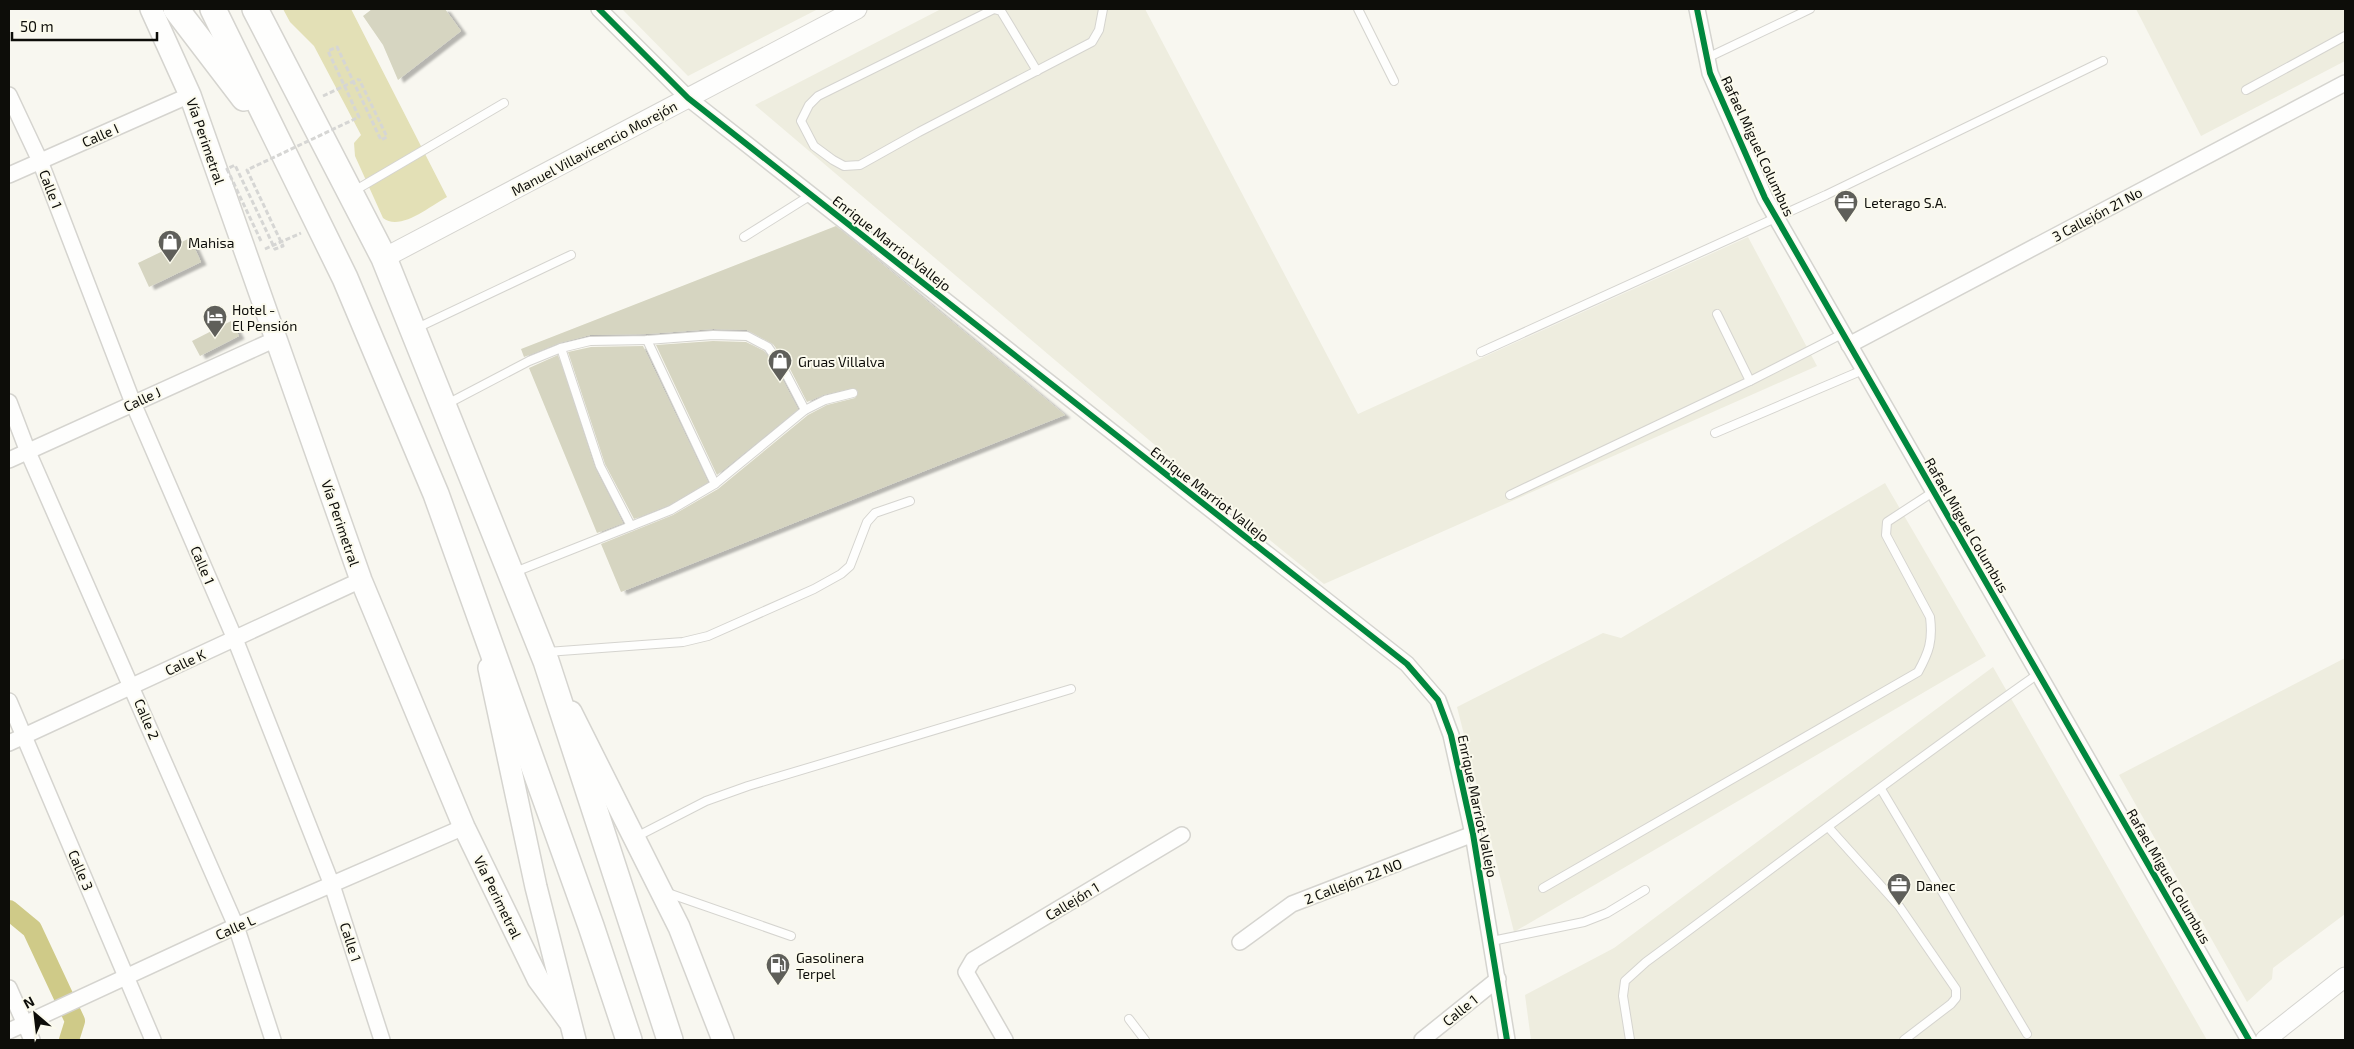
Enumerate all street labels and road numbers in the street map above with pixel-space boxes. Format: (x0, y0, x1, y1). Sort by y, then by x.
street label: Rafael Miguel Columbus (1718, 73, 1798, 219)
street label: Vía Perimetral (183, 96, 229, 187)
street label: Manuel Villavicencio Morejón (508, 97, 680, 199)
street label: Calle I (79, 119, 121, 151)
street label: Calle 1 (36, 167, 66, 211)
street label: 3 Callejón 21 No (2049, 183, 2145, 245)
street label: Enrique Marriot Vallejo (829, 192, 955, 295)
street label: Calle J (121, 383, 163, 415)
street label: Enrique Marriot Vallejo (1147, 443, 1273, 546)
street label: Rafael Miguel Columbus (1921, 454, 2013, 596)
street label: Vía Perimetral (318, 478, 364, 569)
street label: Calle 1 (187, 543, 219, 587)
street label: Calle K (162, 645, 209, 679)
street label: Calle 2 (131, 696, 163, 742)
street label: Enrique Marriot Vallejo (1455, 733, 1501, 879)
street label: Rafael Miguel Columbus (2123, 805, 2215, 947)
street label: Calle 3 (65, 847, 97, 893)
street label: Vía Perimetral (471, 853, 526, 942)
street label: 2 Callejón 22 NO (1302, 855, 1404, 907)
street label: Callejón 1 (1042, 878, 1102, 924)
street label: Calle L (212, 911, 258, 943)
street label: Calle 1 (337, 920, 365, 964)
street label: Calle 1 (1439, 991, 1481, 1029)

